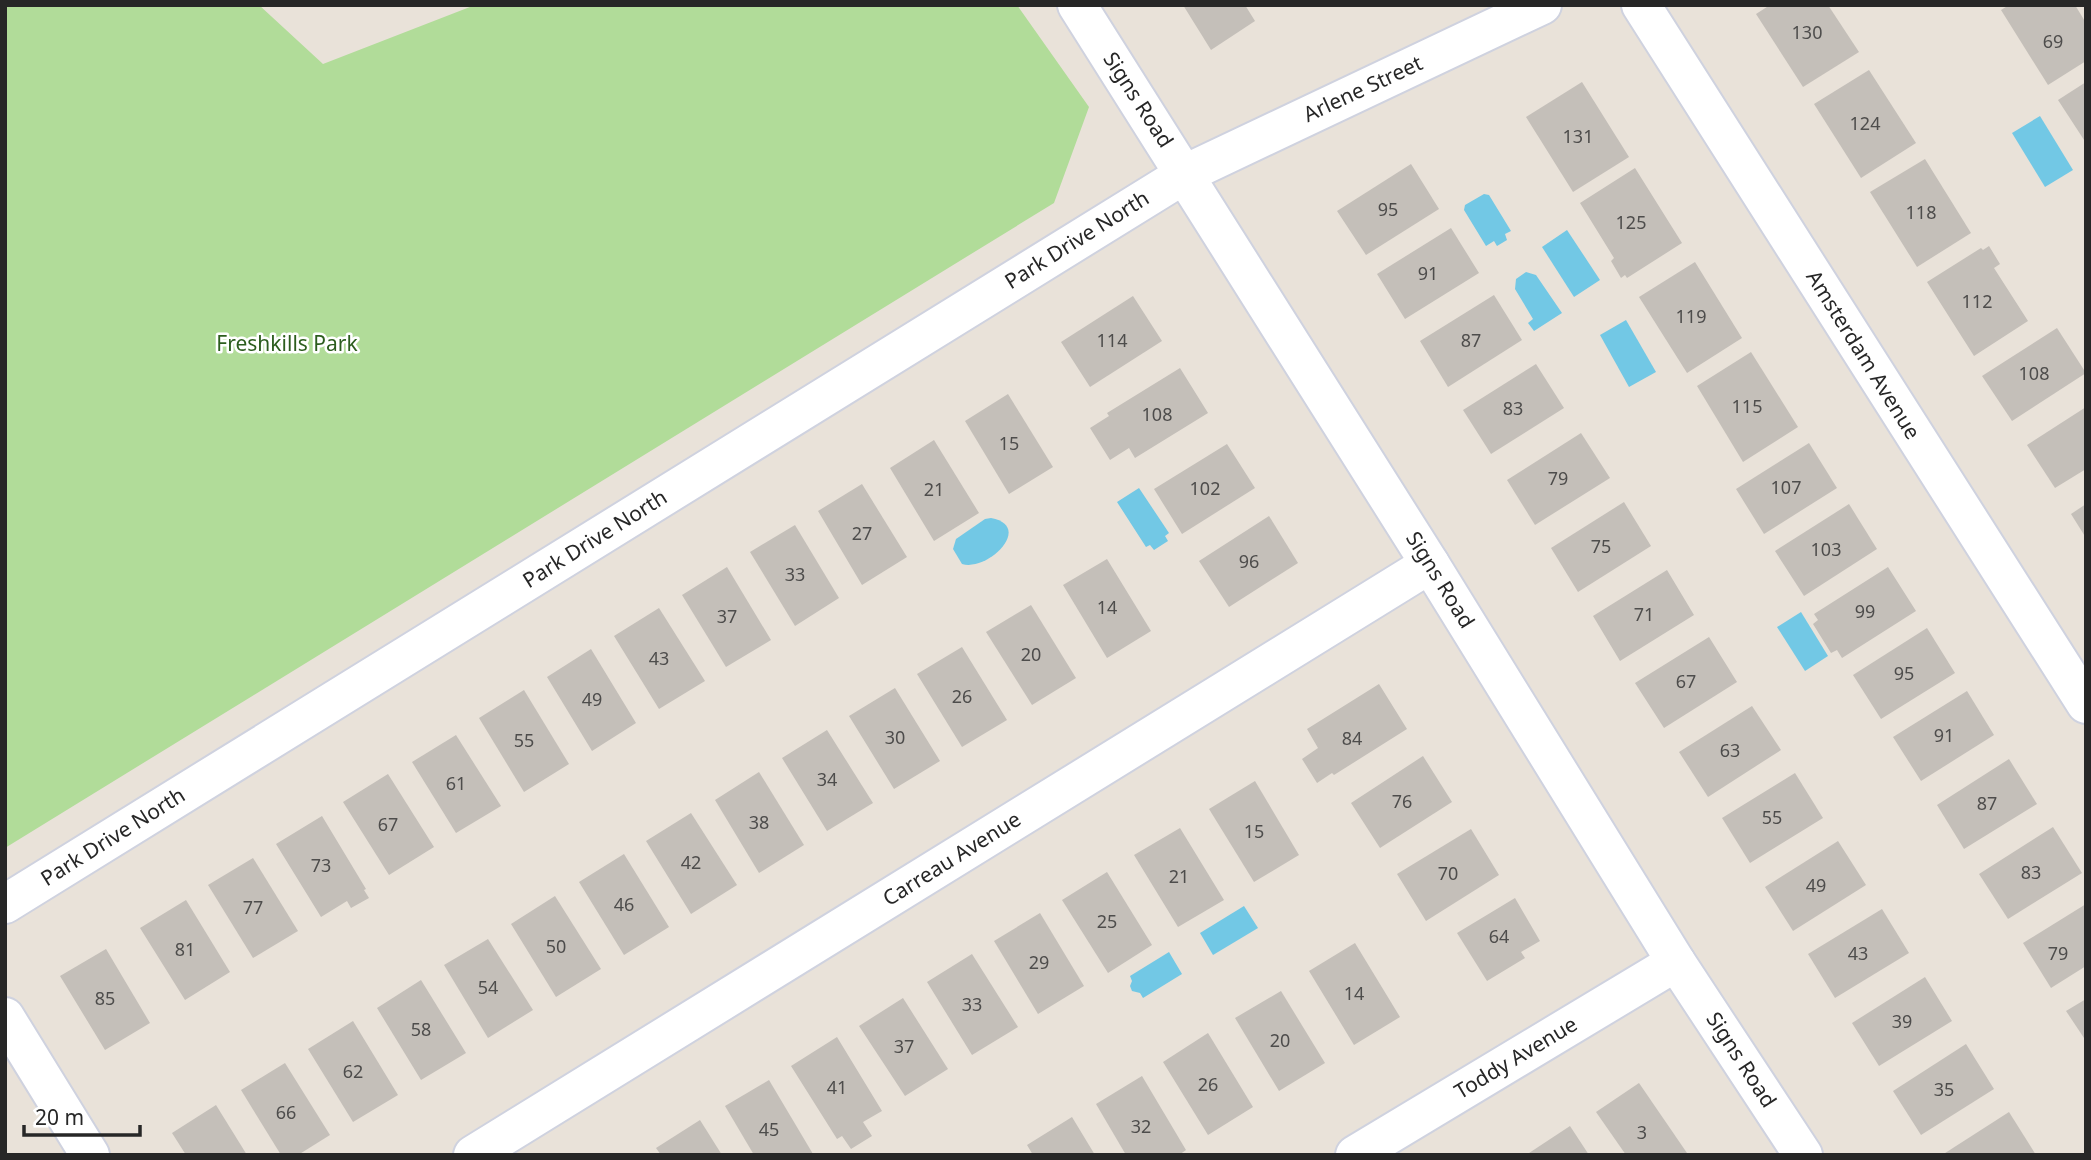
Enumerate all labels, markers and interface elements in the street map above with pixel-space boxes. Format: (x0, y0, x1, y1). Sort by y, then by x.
house number: 130 (1792, 20, 1822, 44)
house number: 69 (2043, 29, 2063, 53)
street label: Signs Road (1097, 46, 1180, 153)
street label: Arlene Street (1299, 48, 1427, 128)
house number: 124 (1850, 111, 1880, 135)
house number: 131 (1563, 124, 1593, 148)
street label: Park Drive North (999, 184, 1154, 295)
house number: 95 (1378, 197, 1398, 221)
house number: 118 (1906, 200, 1936, 224)
house number: 125 (1616, 210, 1646, 234)
house number: 91 (1418, 261, 1438, 285)
street label: Amsterdam Avenue (1800, 265, 1927, 444)
house number: 112 (1962, 289, 1992, 313)
house number: 119 (1676, 304, 1706, 328)
house number: 114 (1097, 328, 1127, 352)
house number: 87 (1461, 328, 1481, 352)
park label: Freshkills Park (216, 329, 358, 357)
house number: 108 (2019, 361, 2049, 385)
house number: 115 (1732, 394, 1762, 418)
house number: 83 (1503, 396, 1523, 420)
house number: 108 (1142, 402, 1172, 426)
house number: 15 (999, 431, 1019, 455)
house number: 79 (1548, 466, 1568, 490)
house number: 107 (1771, 475, 1801, 499)
house number: 102 (1190, 476, 1220, 500)
house number: 21 (924, 477, 944, 501)
street label: Park Drive North (517, 483, 672, 594)
house number: 27 (852, 521, 872, 545)
street label: Signs Road (1400, 526, 1482, 633)
house number: 75 (1591, 534, 1611, 558)
house number: 103 (1811, 537, 1841, 561)
house number: 96 (1239, 549, 1259, 573)
house number: 33 (785, 562, 805, 586)
house number: 14 (1097, 595, 1117, 619)
house number: 99 (1855, 599, 1875, 623)
house number: 71 (1634, 602, 1654, 626)
house number: 37 (717, 604, 737, 628)
house number: 20 (1021, 642, 1041, 666)
house number: 43 (649, 646, 669, 670)
house number: 95 (1894, 661, 1914, 685)
house number: 67 (1676, 669, 1696, 693)
house number: 26 (952, 684, 972, 708)
house number: 49 (582, 687, 602, 711)
house number: 91 (1934, 723, 1954, 747)
house number: 30 (885, 725, 905, 749)
house number: 84 (1342, 726, 1362, 750)
house number: 55 (514, 728, 534, 752)
house number: 63 (1720, 738, 1740, 762)
house number: 34 (817, 767, 837, 791)
house number: 61 (446, 771, 466, 795)
street label: Park Drive North (35, 781, 190, 892)
house number: 76 (1392, 789, 1412, 813)
house number: 87 (1977, 791, 1997, 815)
street label: Carreau Avenue (877, 804, 1026, 912)
house number: 55 (1762, 805, 1782, 829)
house number: 38 (749, 810, 769, 834)
house number: 67 (378, 812, 398, 836)
house number: 15 (1244, 819, 1264, 843)
house number: 42 (681, 850, 701, 874)
house number: 73 (311, 853, 331, 877)
house number: 83 (2021, 860, 2041, 884)
house number: 70 (1438, 861, 1458, 885)
house number: 21 (1169, 864, 1189, 888)
house number: 49 (1806, 873, 1826, 897)
house number: 46 (614, 892, 634, 916)
house number: 77 (243, 895, 263, 919)
house number: 25 (1097, 909, 1117, 933)
house number: 64 (1489, 924, 1509, 948)
house number: 50 (546, 934, 566, 958)
house number: 81 (175, 937, 195, 961)
house number: 43 (1848, 941, 1868, 965)
house number: 79 (2048, 941, 2068, 965)
house number: 29 (1029, 950, 1049, 974)
house number: 54 (478, 975, 498, 999)
house number: 14 (1344, 981, 1364, 1005)
house number: 85 (95, 986, 115, 1010)
house number: 33 (962, 992, 982, 1016)
street label: Signs Road (1700, 1006, 1783, 1113)
street label: Toddy Avenue (1449, 1009, 1582, 1105)
house number: 39 (1892, 1009, 1912, 1033)
house number: 58 (411, 1017, 431, 1041)
house number: 20 (1270, 1028, 1290, 1052)
house number: 37 (894, 1034, 914, 1058)
house number: 62 (343, 1059, 363, 1083)
house number: 26 (1198, 1072, 1218, 1096)
house number: 41 (827, 1075, 847, 1099)
house number: 35 (1934, 1077, 1954, 1101)
scale bar (24, 1094, 140, 1138)
house number: 66 (276, 1100, 296, 1124)
text: 20 m (35, 1103, 84, 1131)
house number: 32 (1131, 1114, 1151, 1138)
house number: 45 (759, 1117, 779, 1141)
house number: 3 (1637, 1120, 1647, 1144)

